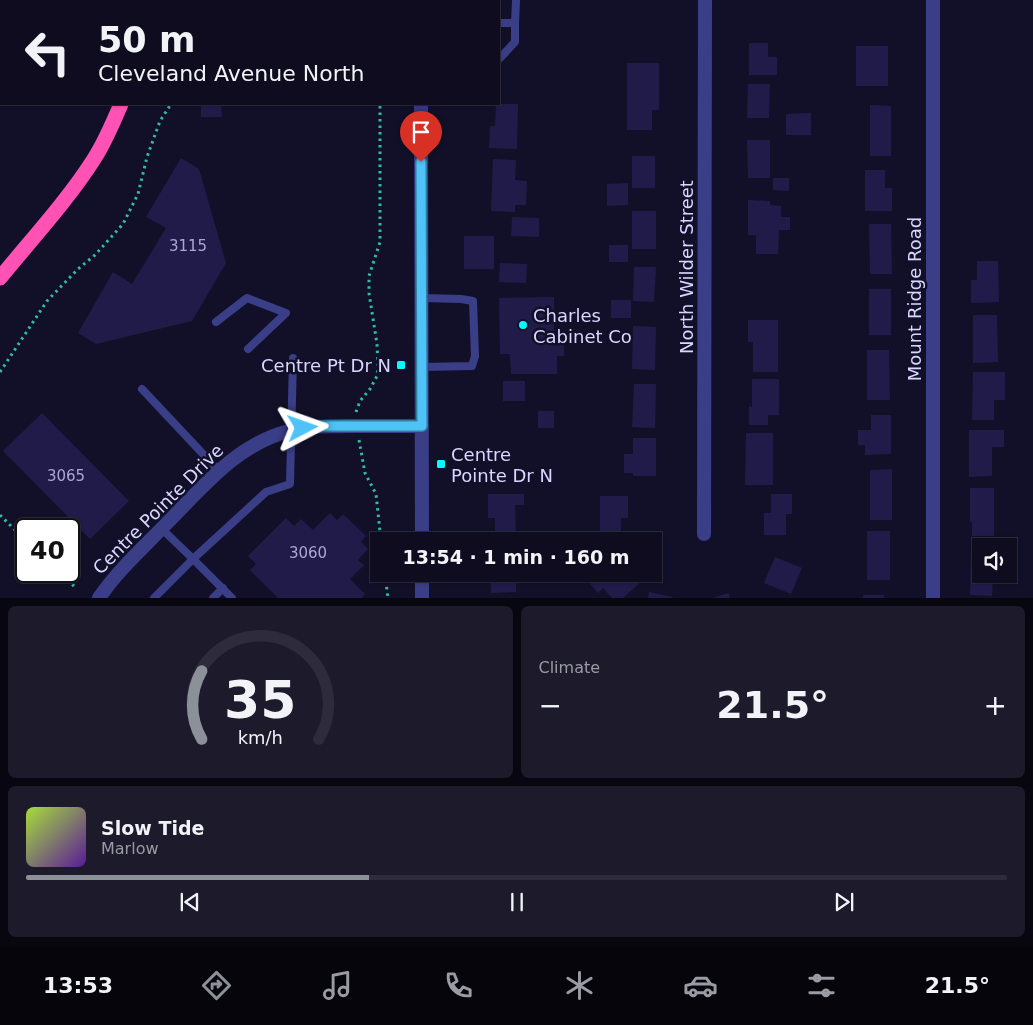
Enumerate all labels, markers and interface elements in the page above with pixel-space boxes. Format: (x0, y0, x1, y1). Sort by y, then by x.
icon: left (15, 20, 80, 85)
text: 50 m (98, 20, 195, 60)
text: Cleveland Avenue North (98, 61, 364, 86)
pin (400, 111, 442, 162)
icon: arrive (407, 118, 435, 146)
street label: North Wilder Street (676, 180, 697, 354)
street label: Mount Ridge Road (904, 217, 925, 381)
house number: 3115 (169, 237, 207, 255)
place label: Charles Cabinet Co (533, 305, 632, 347)
marker: Charles Cabinet Co (517, 319, 529, 331)
place label: Centre Pt Dr N (261, 355, 391, 376)
marker: Centre Pt Dr N (395, 359, 407, 371)
position arrow (276, 401, 328, 453)
street label: Centre Pointe Drive (89, 440, 227, 578)
place label: Centre Pointe Dr N (451, 444, 553, 486)
marker: Centre Pointe Dr N (435, 458, 447, 470)
house number: 3065 (47, 467, 85, 485)
speed limit sign: 40 (15, 518, 80, 583)
map controls (972, 538, 1017, 583)
button: sound (972, 538, 1017, 583)
house number: 3060 (289, 544, 327, 562)
text: 13:54 · 1 min · 160 m (402, 546, 630, 568)
text: Climate (539, 658, 600, 677)
text: 35 (224, 670, 296, 730)
text: 21.5° (716, 683, 829, 727)
text: − (539, 689, 562, 722)
text: + (984, 689, 1007, 722)
text: km/h (238, 727, 283, 748)
text: Slow Tide (101, 817, 204, 839)
text: Marlow (101, 839, 159, 858)
icon: previous (176, 888, 204, 916)
icon: pause (503, 888, 531, 916)
icon: next (830, 888, 858, 916)
icon: directions (199, 968, 234, 1003)
icon: music (320, 968, 355, 1003)
icon: phone (441, 968, 476, 1003)
icon: climate (562, 968, 597, 1003)
icon: car (683, 968, 718, 1003)
icon: filters (804, 968, 839, 1003)
text: 13:53 (43, 973, 113, 998)
text: 21.5° (925, 973, 990, 998)

